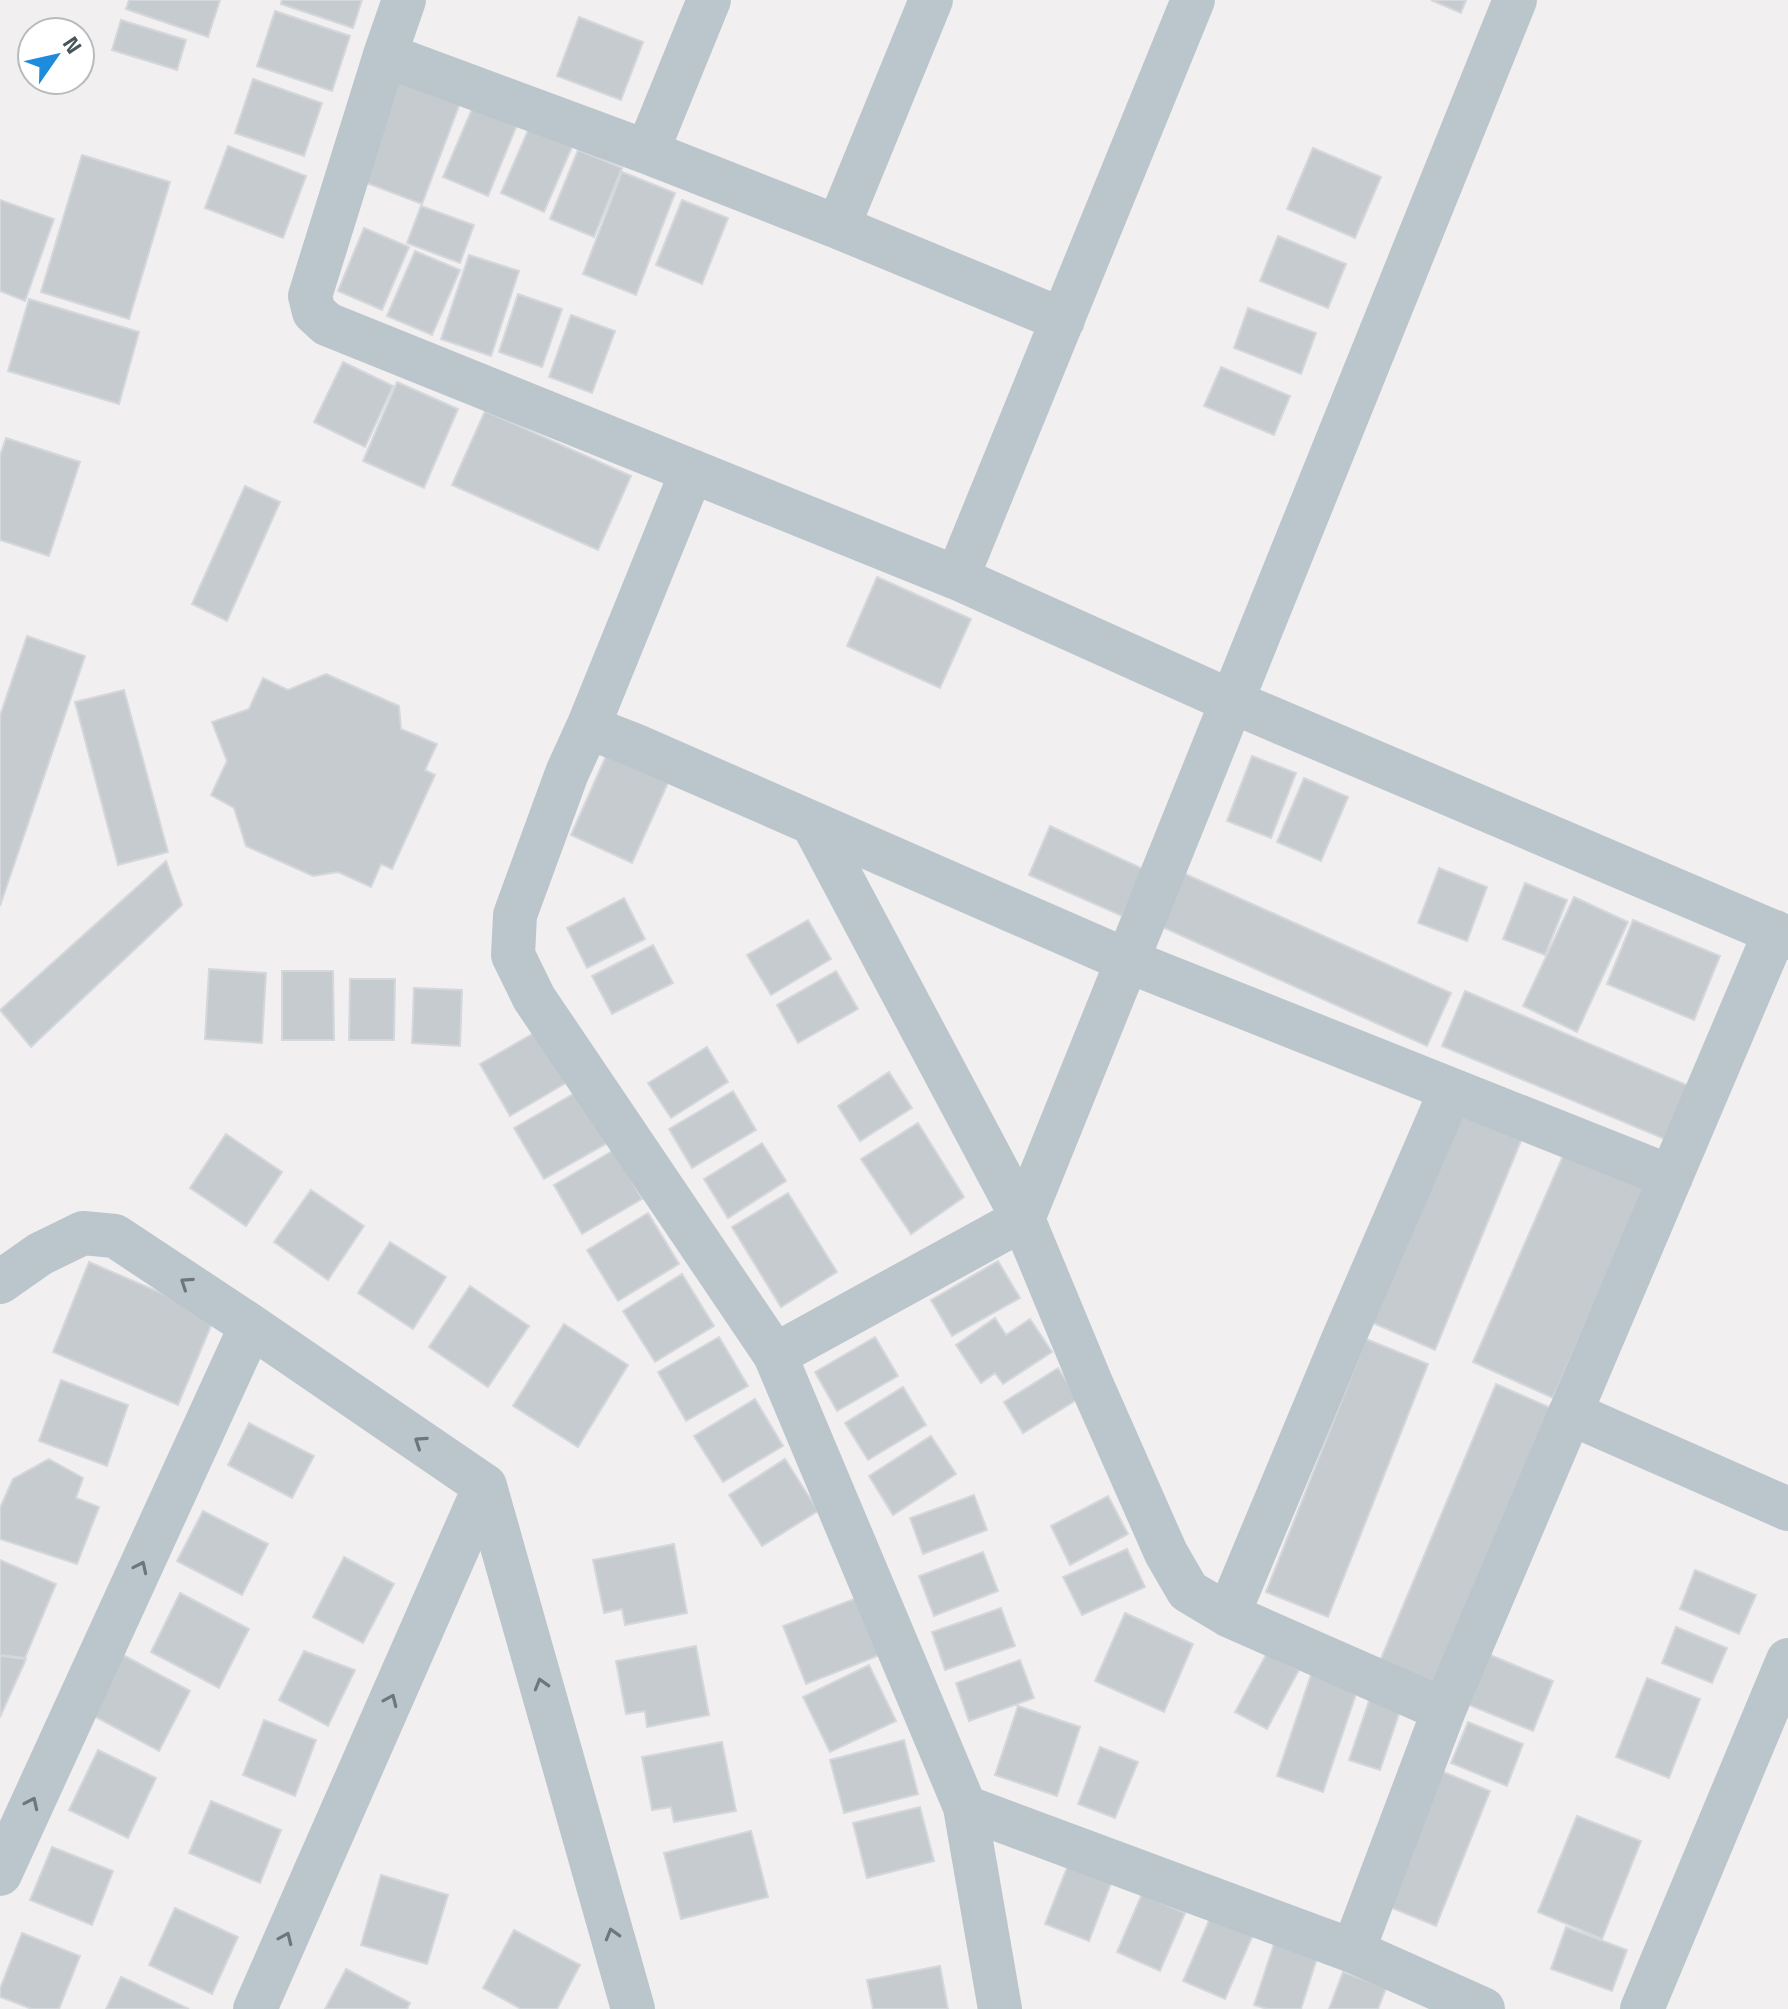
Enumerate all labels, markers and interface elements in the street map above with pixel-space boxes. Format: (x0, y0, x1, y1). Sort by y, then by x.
north arrow (16, 16, 96, 96)
text: N (54, 29, 91, 61)
one-way arrow (180, 1278, 194, 1293)
one-way arrow (415, 1437, 429, 1452)
one-way arrow (131, 1561, 147, 1575)
one-way arrow (534, 1677, 550, 1691)
one-way arrow (381, 1693, 397, 1708)
one-way arrow (23, 1797, 39, 1812)
one-way arrow (605, 1927, 621, 1941)
one-way arrow (276, 1931, 292, 1946)

